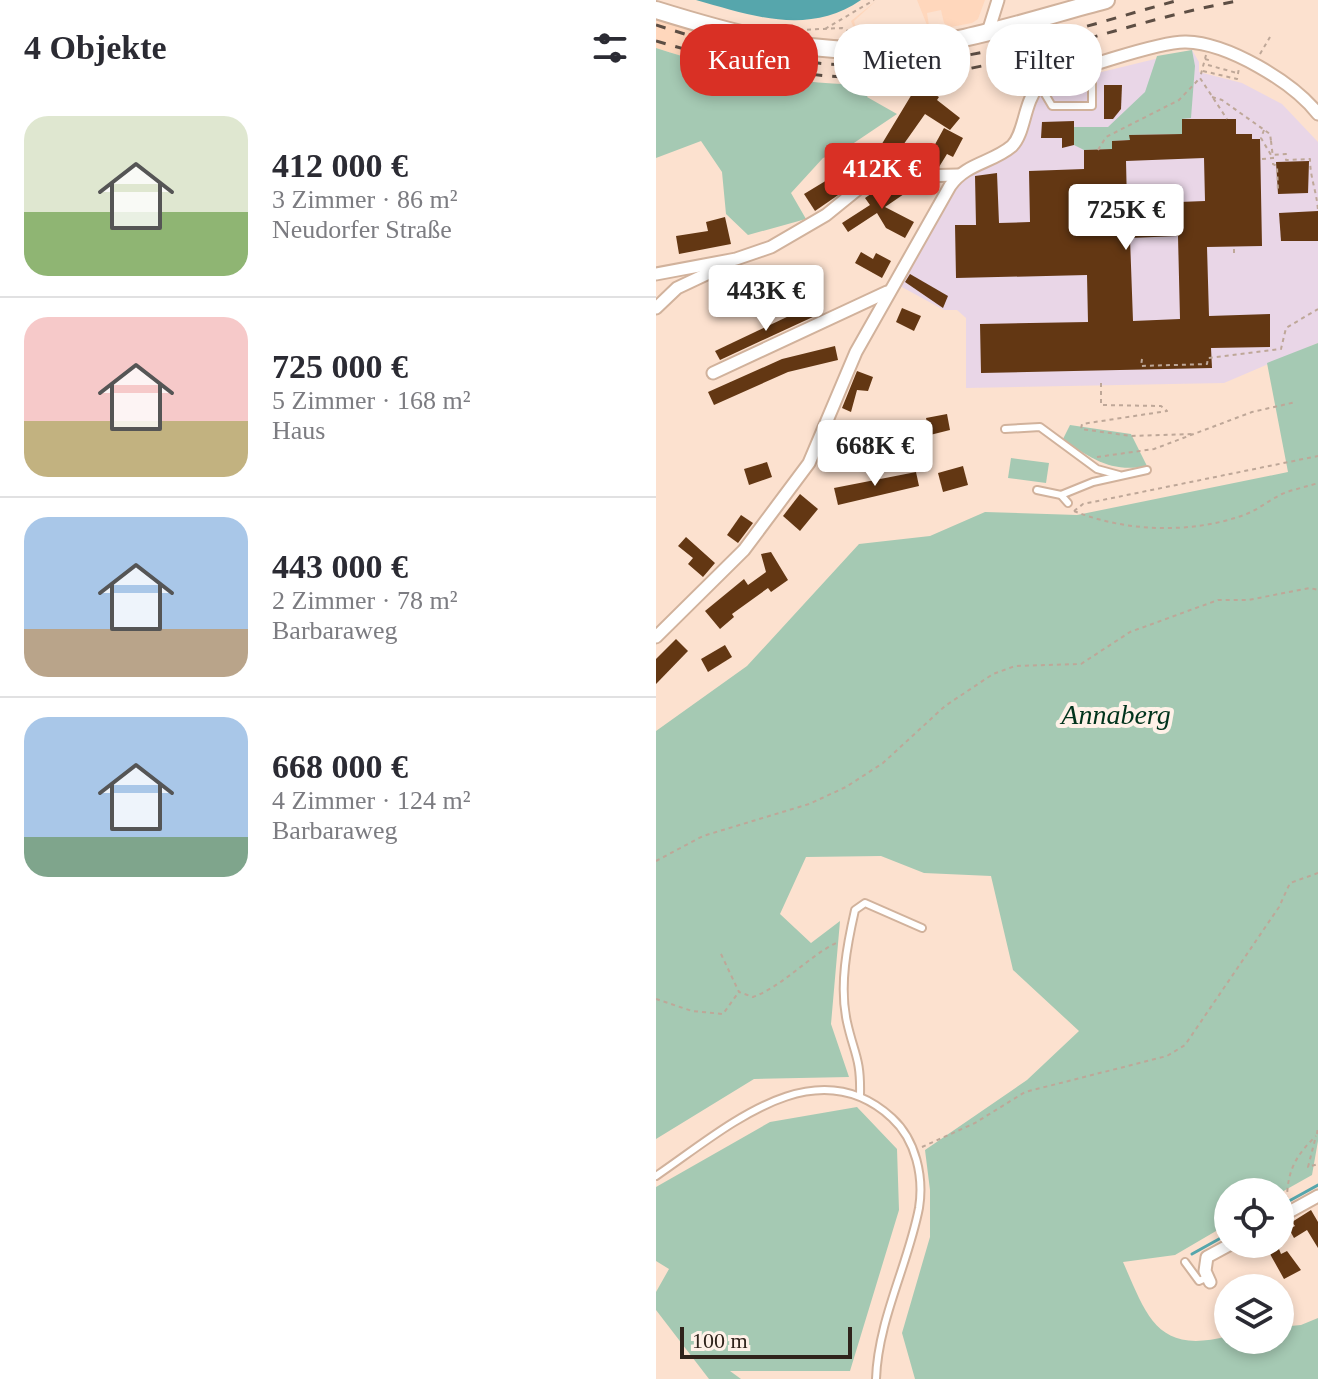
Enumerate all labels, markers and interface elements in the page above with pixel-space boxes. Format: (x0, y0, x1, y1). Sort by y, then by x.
chip: Kaufen (680, 24, 818, 96)
chip: Mieten (834, 24, 970, 96)
chip: Filter (986, 24, 1102, 96)
icon: filters (588, 26, 632, 70)
text: 4 Objekte (24, 29, 167, 66)
pin: 412K € (817, 143, 947, 211)
text: 412 000 € (272, 147, 408, 184)
icon: home (88, 148, 184, 244)
text: 412K € (843, 154, 921, 183)
pin: 725K € (1061, 184, 1191, 252)
text: 3 Zimmer · 86 m² (272, 185, 457, 214)
text: 725K € (1087, 195, 1165, 224)
text: Neudorfer Straße (272, 215, 452, 244)
pin: 443K € (701, 265, 831, 333)
text: 443K € (727, 276, 805, 305)
text: 725 000 € (272, 348, 408, 385)
icon: home (88, 349, 184, 445)
text: 5 Zimmer · 168 m² (272, 386, 470, 415)
text: Haus (272, 416, 325, 445)
pin: 668K € (810, 420, 940, 488)
text: 668K € (836, 431, 914, 460)
text: 443 000 € (272, 548, 408, 585)
icon: home (88, 549, 184, 645)
text: 2 Zimmer · 78 m² (272, 586, 457, 615)
text: Barbaraweg (272, 616, 398, 645)
park label: Annaberg (1059, 699, 1171, 730)
text: 668 000 € (272, 748, 408, 785)
icon: home (88, 749, 184, 845)
text: 4 Zimmer · 124 m² (272, 786, 470, 815)
text: Barbaraweg (272, 816, 398, 845)
map controls (1214, 1178, 1294, 1354)
button: locate (1214, 1178, 1294, 1258)
button: layers (1214, 1274, 1294, 1354)
scale bar (680, 1323, 852, 1359)
text: 100 m (692, 1328, 748, 1353)

